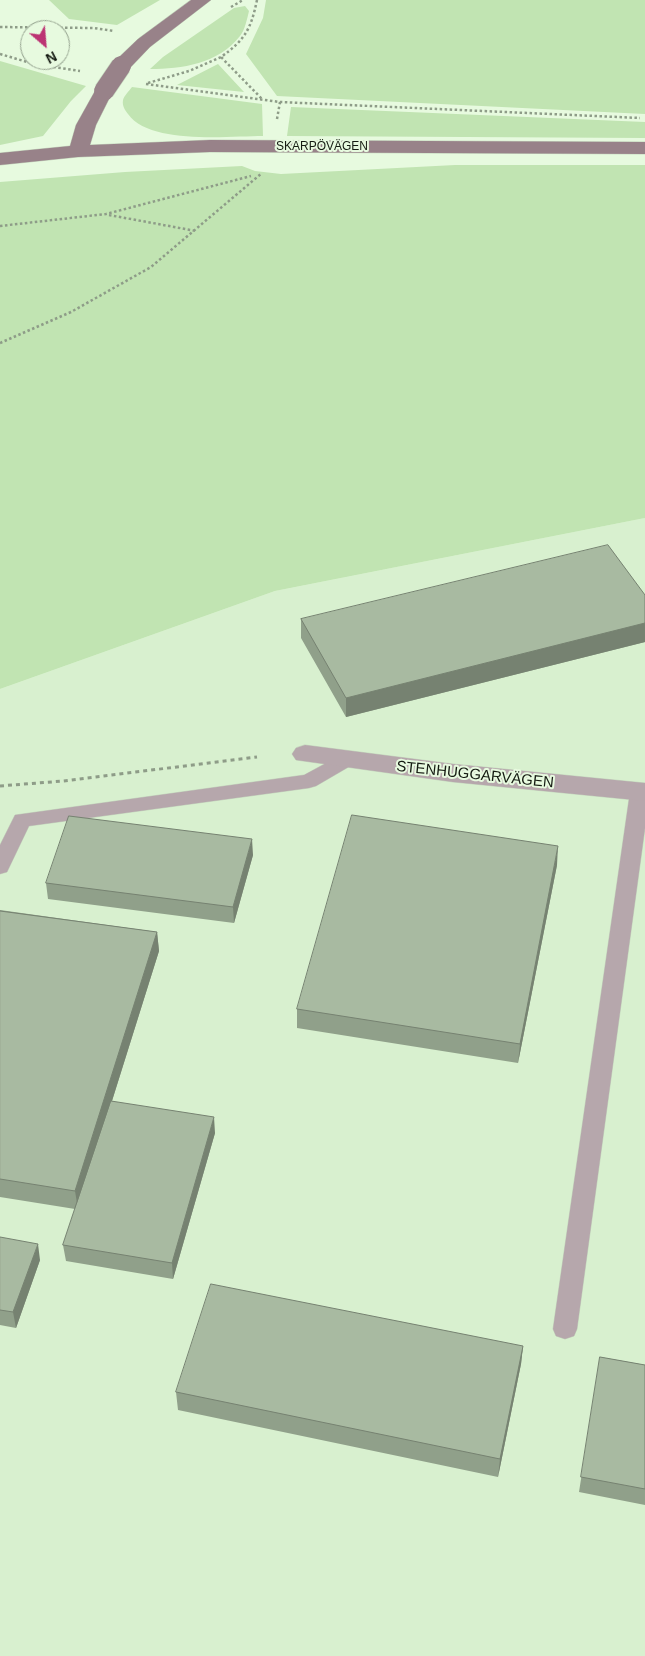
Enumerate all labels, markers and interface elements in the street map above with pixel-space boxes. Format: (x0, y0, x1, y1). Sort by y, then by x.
north arrow (20, 20, 70, 70)
text: N (43, 48, 59, 67)
street label: SKARPÖVÄGEN (276, 140, 368, 154)
street label: STENHUGGARVÄGEN (395, 758, 555, 792)

